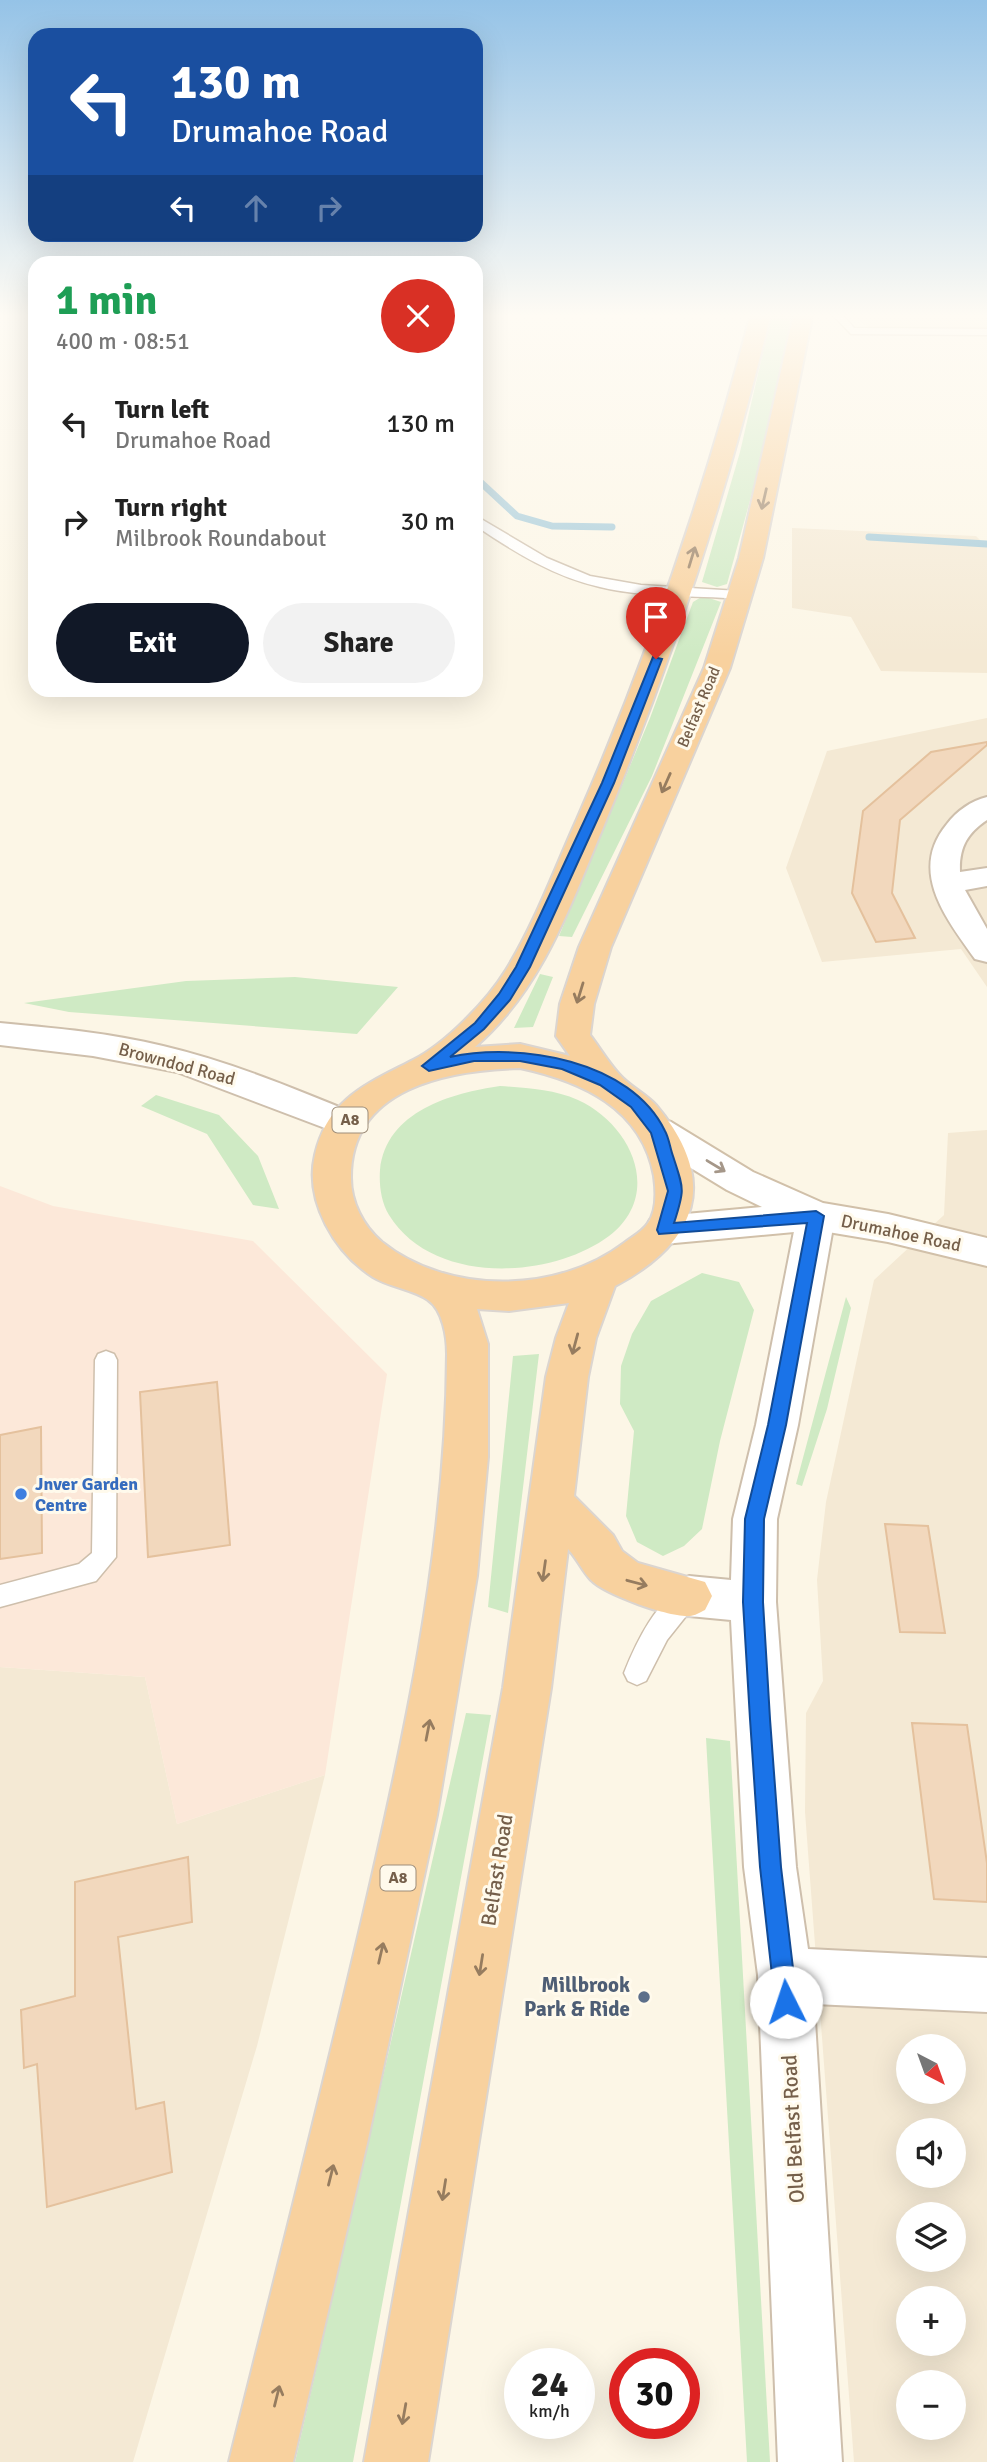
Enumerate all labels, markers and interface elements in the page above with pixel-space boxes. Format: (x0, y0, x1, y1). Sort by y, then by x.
text: 130 m (171, 52, 301, 112)
icon: left (56, 56, 147, 147)
text: Drumahoe Road (171, 112, 388, 151)
icon: left (164, 189, 202, 227)
icon: ahead (237, 189, 275, 227)
icon: right (310, 189, 348, 227)
text: 1 min (56, 275, 157, 326)
button: close (381, 279, 455, 353)
text: 400 m · 08:51 (56, 327, 190, 356)
text: Turn left (115, 394, 209, 426)
icon: left (56, 405, 94, 443)
text: 130 m (386, 408, 455, 440)
text: Drumahoe Road (115, 426, 271, 455)
one-way arrow (757, 487, 770, 510)
text: Turn right (115, 492, 227, 524)
icon: right (56, 503, 94, 541)
text: 30 m (400, 506, 455, 538)
text: Milbrook Roundabout (115, 524, 326, 553)
one-way arrow (687, 547, 700, 569)
pin (626, 587, 686, 659)
icon: arrive (637, 598, 675, 636)
button: Exit (56, 603, 249, 683)
button: Share (263, 603, 455, 683)
street label: Belfast Road (673, 663, 725, 751)
one-way arrow (659, 772, 672, 793)
one-way arrow (573, 982, 586, 1004)
street label: Browndod Road (116, 1038, 238, 1090)
road number: A8 (332, 1108, 368, 1132)
one-way arrow (706, 1160, 726, 1174)
street label: Drumahoe Road (839, 1210, 963, 1256)
one-way arrow (568, 1333, 581, 1355)
place label: Jnver Garden Centre (35, 1473, 138, 1516)
marker: Jnver Garden Centre (13, 1486, 29, 1502)
one-way arrow (537, 1559, 550, 1582)
one-way arrow (625, 1577, 647, 1590)
one-way arrow (422, 1719, 435, 1742)
street label: Belfast Road (475, 1812, 519, 1928)
road number: A8 (380, 1866, 416, 1890)
one-way arrow (375, 1942, 388, 1965)
one-way arrow (474, 1953, 487, 1976)
position arrow (749, 1965, 823, 2039)
place label: Millbrook Park & Ride (524, 1972, 630, 2022)
marker: Millbrook Park & Ride (636, 1989, 652, 2005)
north arrow (896, 2034, 966, 2104)
map controls (896, 2034, 966, 2440)
street label: Old Belfast Road (776, 2054, 810, 2204)
button: sound (896, 2118, 966, 2188)
one-way arrow (324, 2164, 338, 2187)
one-way arrow (437, 2178, 450, 2200)
button: layers (896, 2202, 966, 2272)
button: + (896, 2286, 966, 2356)
speed limit sign: 30 (609, 2348, 700, 2439)
text: 24 (531, 2363, 568, 2406)
button: − (896, 2370, 966, 2440)
one-way arrow (270, 2385, 284, 2408)
text: km/h (529, 2400, 570, 2422)
one-way arrow (397, 2402, 411, 2425)

